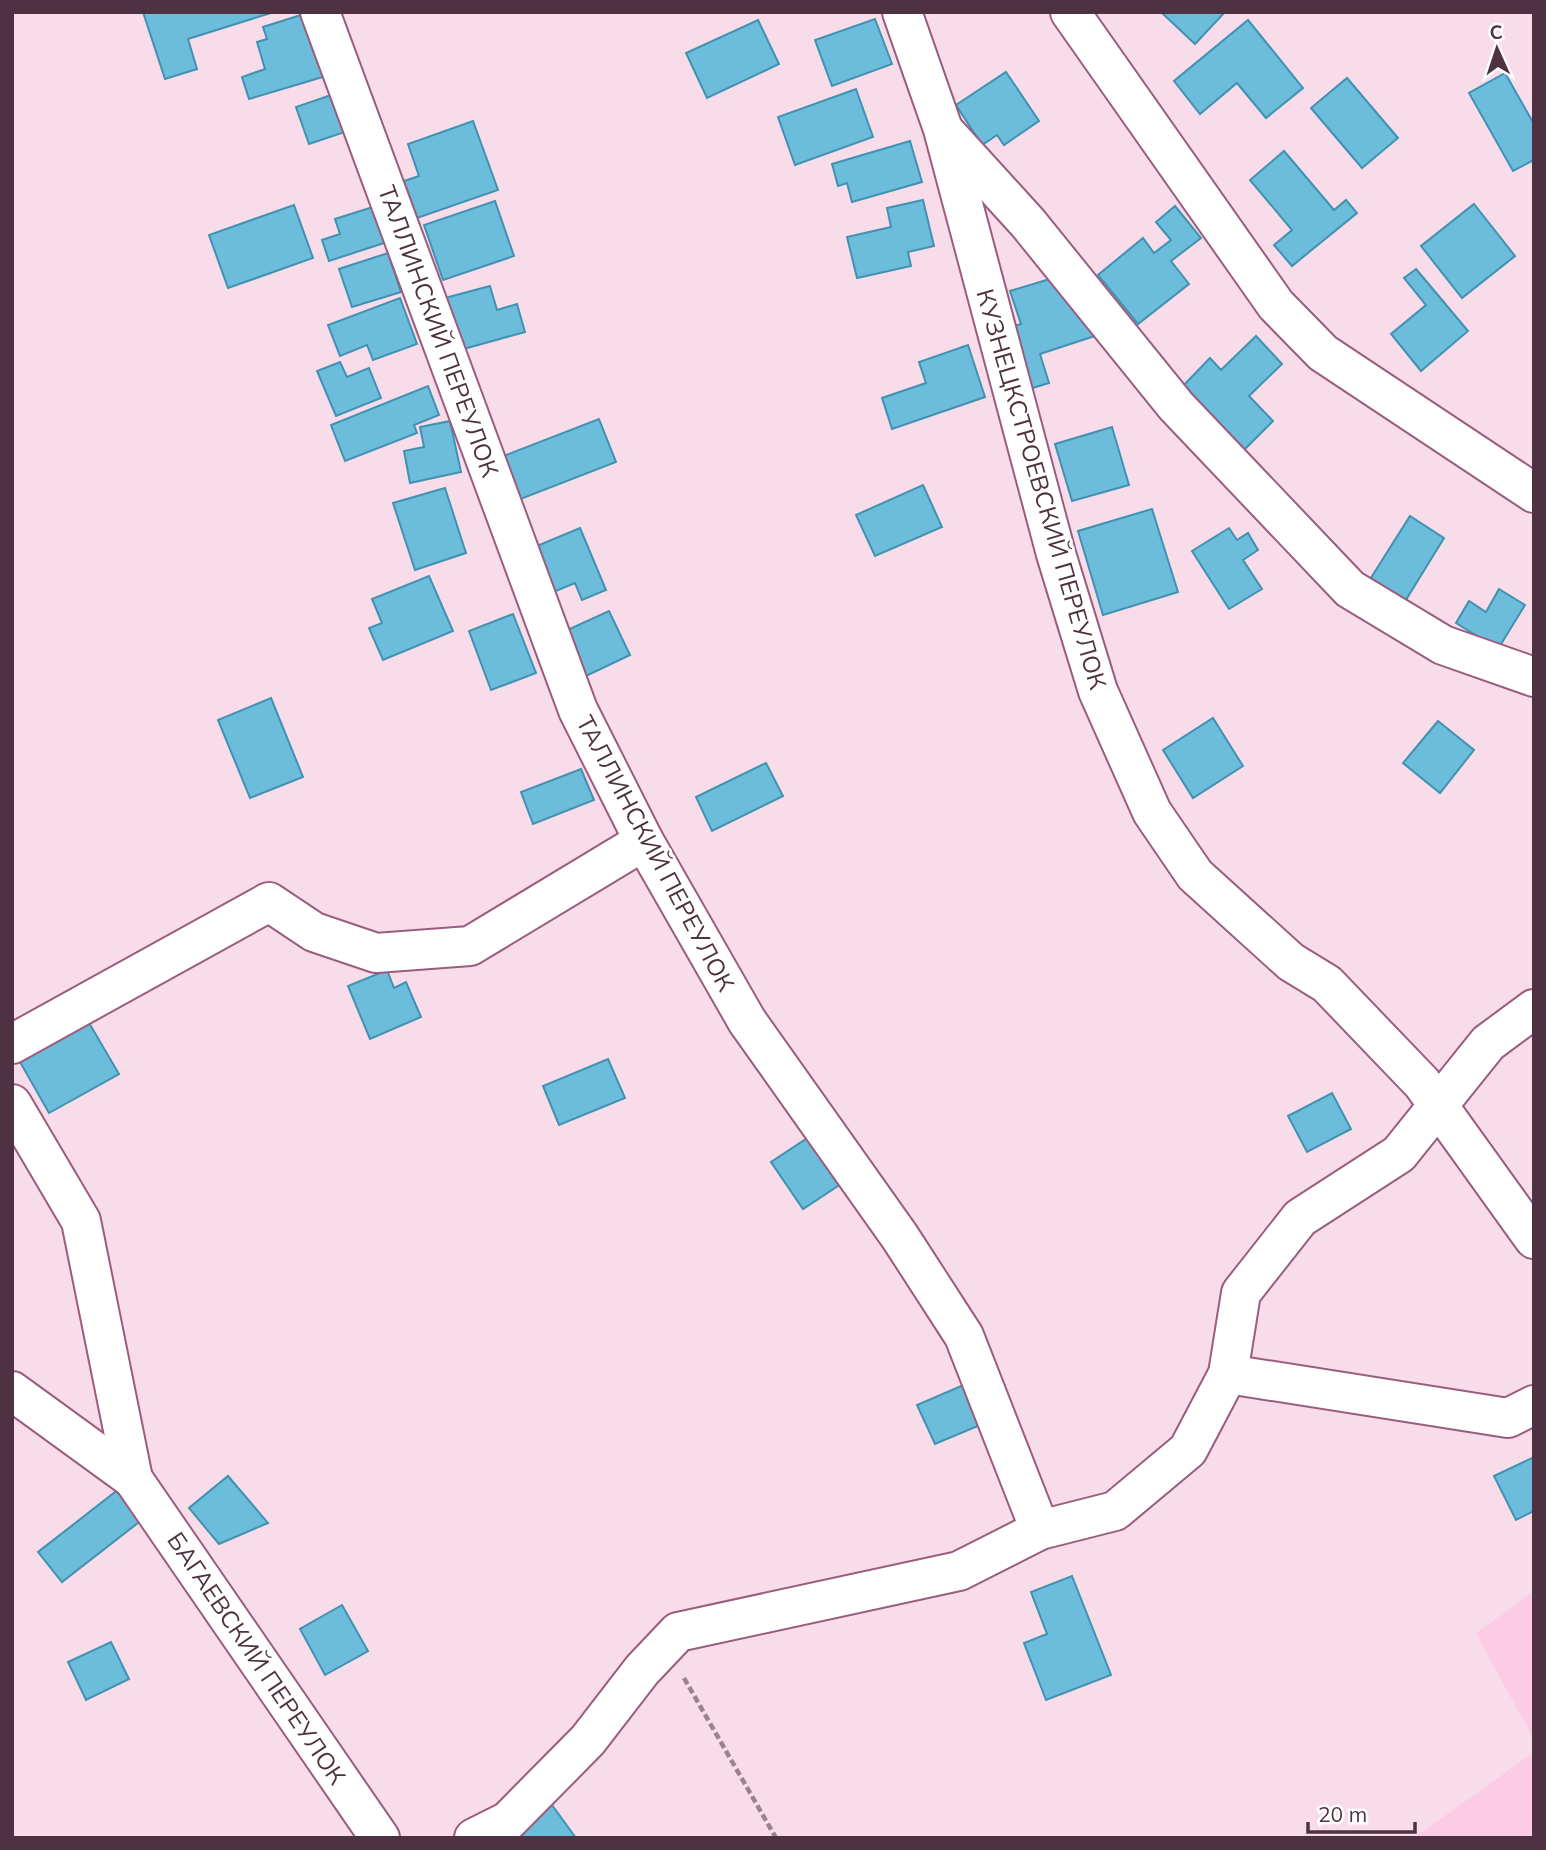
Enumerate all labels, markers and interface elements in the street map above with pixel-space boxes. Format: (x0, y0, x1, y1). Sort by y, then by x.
north arrow (1462, 14, 1532, 84)
text: С (1489, 20, 1503, 44)
street label: ТАЛЛИНСКИЙ ПЕРЕУЛОК (372, 181, 506, 481)
street label: КУЗНЕЦКСТРОЕВСКИЙ ПЕРЕУЛОК (970, 286, 1114, 693)
street label: ТАЛЛИНСКИЙ ПЕРЕУЛОК (570, 710, 742, 996)
street label: БАГАЕВСКИЙ ПЕРЕУЛОК (161, 1526, 353, 1790)
scale bar (1308, 1790, 1415, 1834)
text: 20 m (1318, 1801, 1367, 1827)

